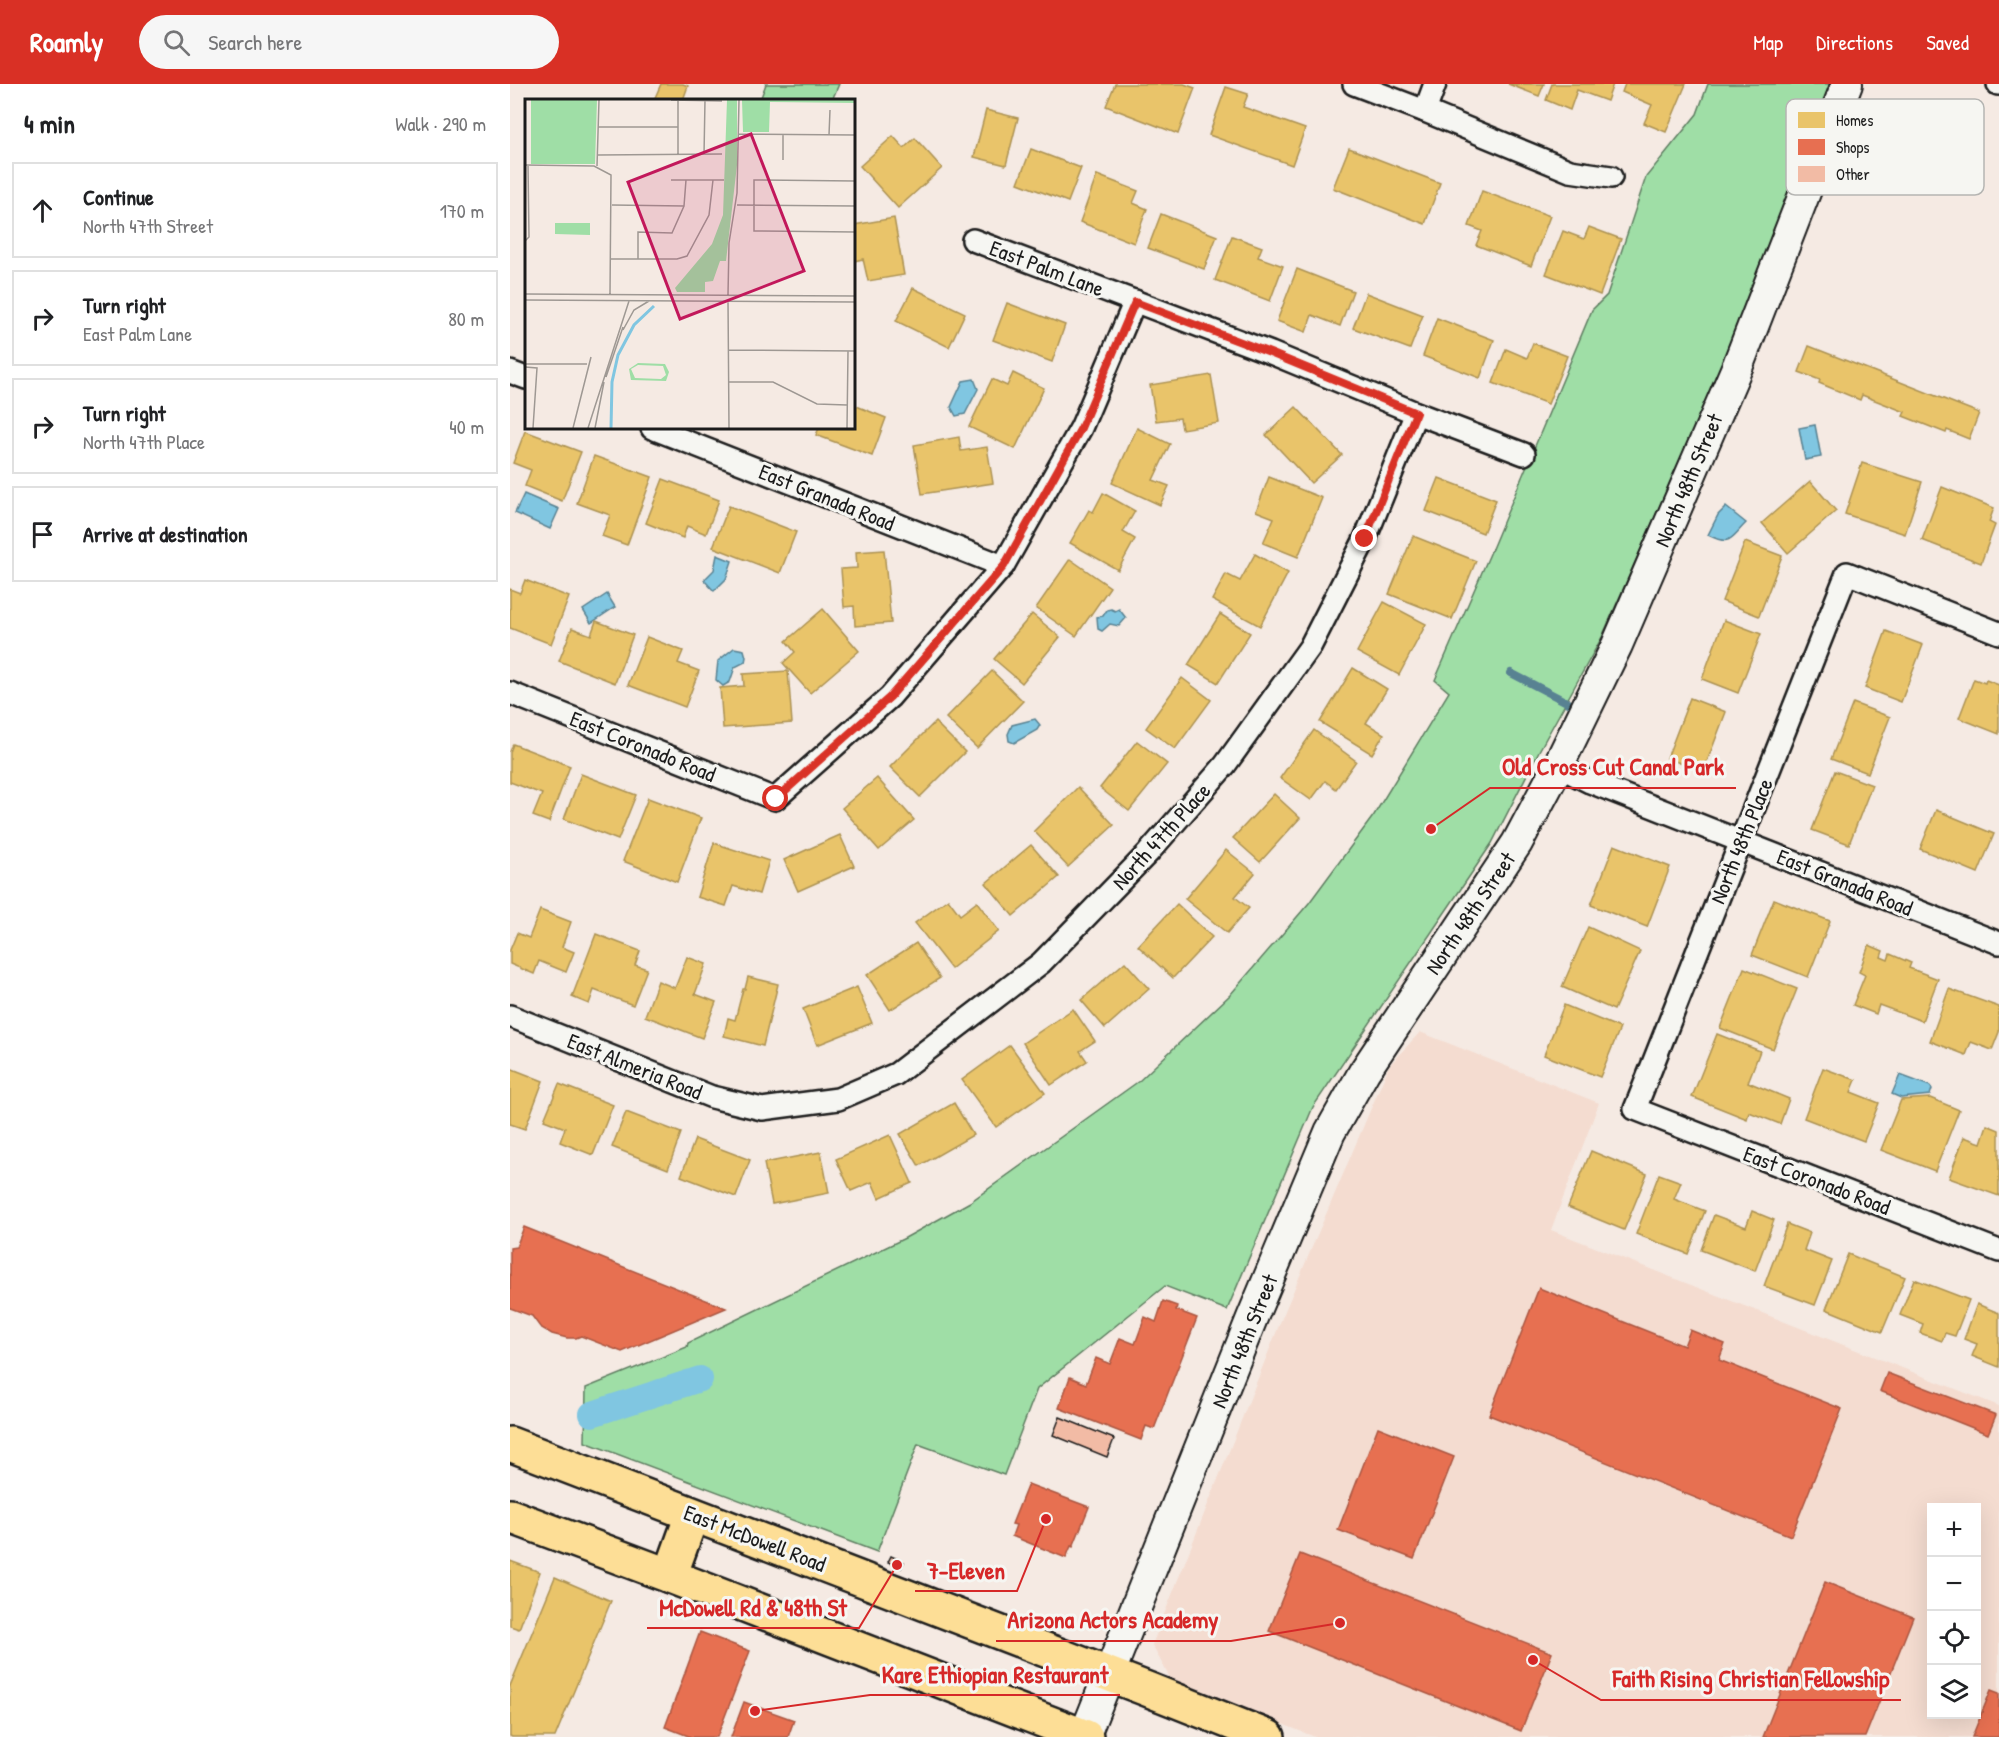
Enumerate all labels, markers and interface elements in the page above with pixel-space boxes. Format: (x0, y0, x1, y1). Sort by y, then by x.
search box (139, 15, 559, 69)
text: Roamly (30, 23, 103, 61)
icon: search (160, 26, 193, 59)
text: Search here (208, 27, 302, 57)
text: Map (1753, 28, 1783, 57)
text: Directions (1816, 28, 1893, 57)
text: Saved (1926, 28, 1969, 57)
inset map (525, 99, 855, 429)
legend (1786, 99, 1984, 195)
text: 4 min (24, 106, 75, 141)
text: Homes (1836, 109, 1873, 131)
text: Walk · 290 m (395, 110, 486, 137)
text: Shops (1836, 136, 1870, 158)
text: Other (1836, 163, 1870, 185)
text: Continue (83, 182, 154, 212)
icon: ahead (26, 194, 59, 227)
text: 170 m (440, 197, 484, 224)
text: North 47th Street (83, 212, 213, 239)
street label: East Palm Lane (986, 232, 1109, 304)
text: Turn right (83, 290, 166, 320)
icon: right (26, 302, 59, 335)
text: 80 m (448, 305, 484, 332)
text: East Palm Lane (83, 320, 192, 347)
text: Turn right (83, 398, 166, 428)
street label: North 48th Street (1646, 408, 1730, 551)
icon: right (26, 410, 59, 443)
text: 40 m (449, 413, 484, 440)
text: North 47th Place (83, 428, 205, 455)
street label: East Granada Road (755, 456, 900, 538)
icon: arrive (26, 518, 59, 551)
text: Arrive at destination (83, 519, 248, 549)
route end (1351, 525, 1377, 551)
street label: East Coronado Road (566, 703, 721, 789)
callout: Old Cross Cut Canal Park (1490, 746, 1736, 788)
text: Old Cross Cut Canal Park (1502, 750, 1724, 782)
street label: North 48th Place (1702, 774, 1780, 908)
street label: North 47th Place (1105, 776, 1217, 896)
route start (762, 785, 788, 811)
street label: East Granada Road (1773, 841, 1918, 923)
street label: North 48th Street (1418, 845, 1522, 980)
street label: East Almeria Road (563, 1025, 707, 1107)
street label: East Coronado Road (1739, 1138, 1895, 1222)
street label: North 48th Street (1204, 1269, 1285, 1412)
street label: East McDowell Road (680, 1497, 831, 1579)
map controls (1927, 1503, 1981, 1719)
button: + (1927, 1503, 1981, 1557)
callout: 7-Eleven (915, 1549, 1017, 1591)
text: 7-Eleven (926, 1554, 1005, 1586)
button: − (1927, 1557, 1981, 1611)
callout: McDowell Rd & 48th St (647, 1586, 859, 1628)
text: McDowell Rd & 48th St (659, 1591, 848, 1623)
callout: Arizona Actors Academy (996, 1599, 1231, 1641)
text: Arizona Actors Academy (1008, 1603, 1218, 1636)
button: locate (1927, 1611, 1981, 1665)
callout: Kare Ethiopian Restaurant (870, 1653, 1120, 1695)
text: Kare Ethiopian Restaurant (882, 1658, 1109, 1691)
callout: Faith Rising Christian Fellowship (1601, 1658, 1901, 1700)
text: Faith Rising Christian Fellowship (1612, 1662, 1890, 1695)
button: layers (1927, 1665, 1981, 1719)

